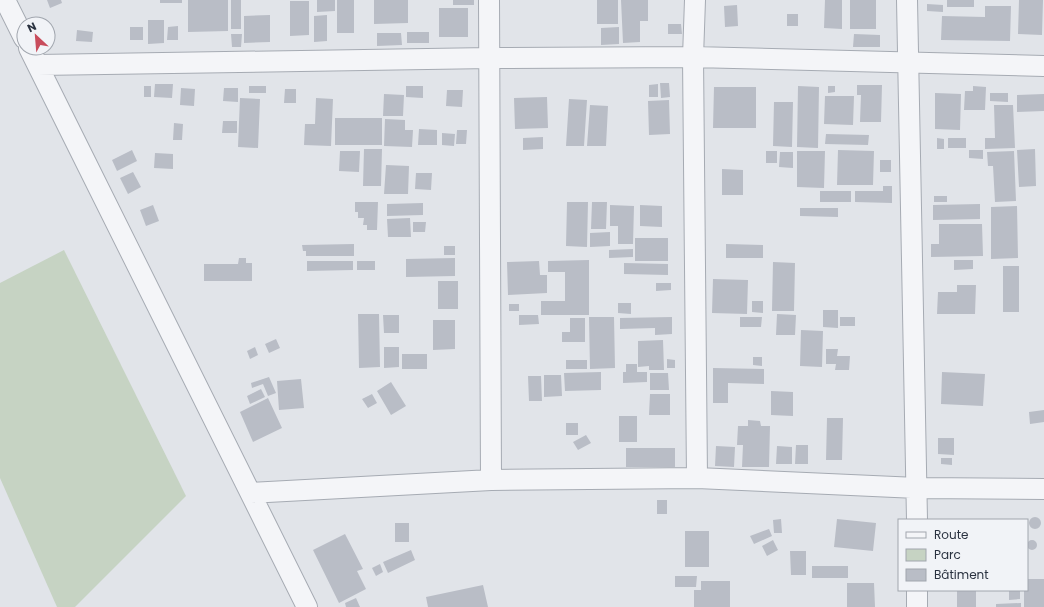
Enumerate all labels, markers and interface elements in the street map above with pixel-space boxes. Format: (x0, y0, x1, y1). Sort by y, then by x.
north arrow (16, 16, 56, 56)
text: N (24, 18, 39, 36)
legend (898, 519, 1028, 591)
text: Route (934, 526, 968, 543)
text: Parc (934, 546, 961, 563)
text: Bâtiment (934, 566, 989, 583)

